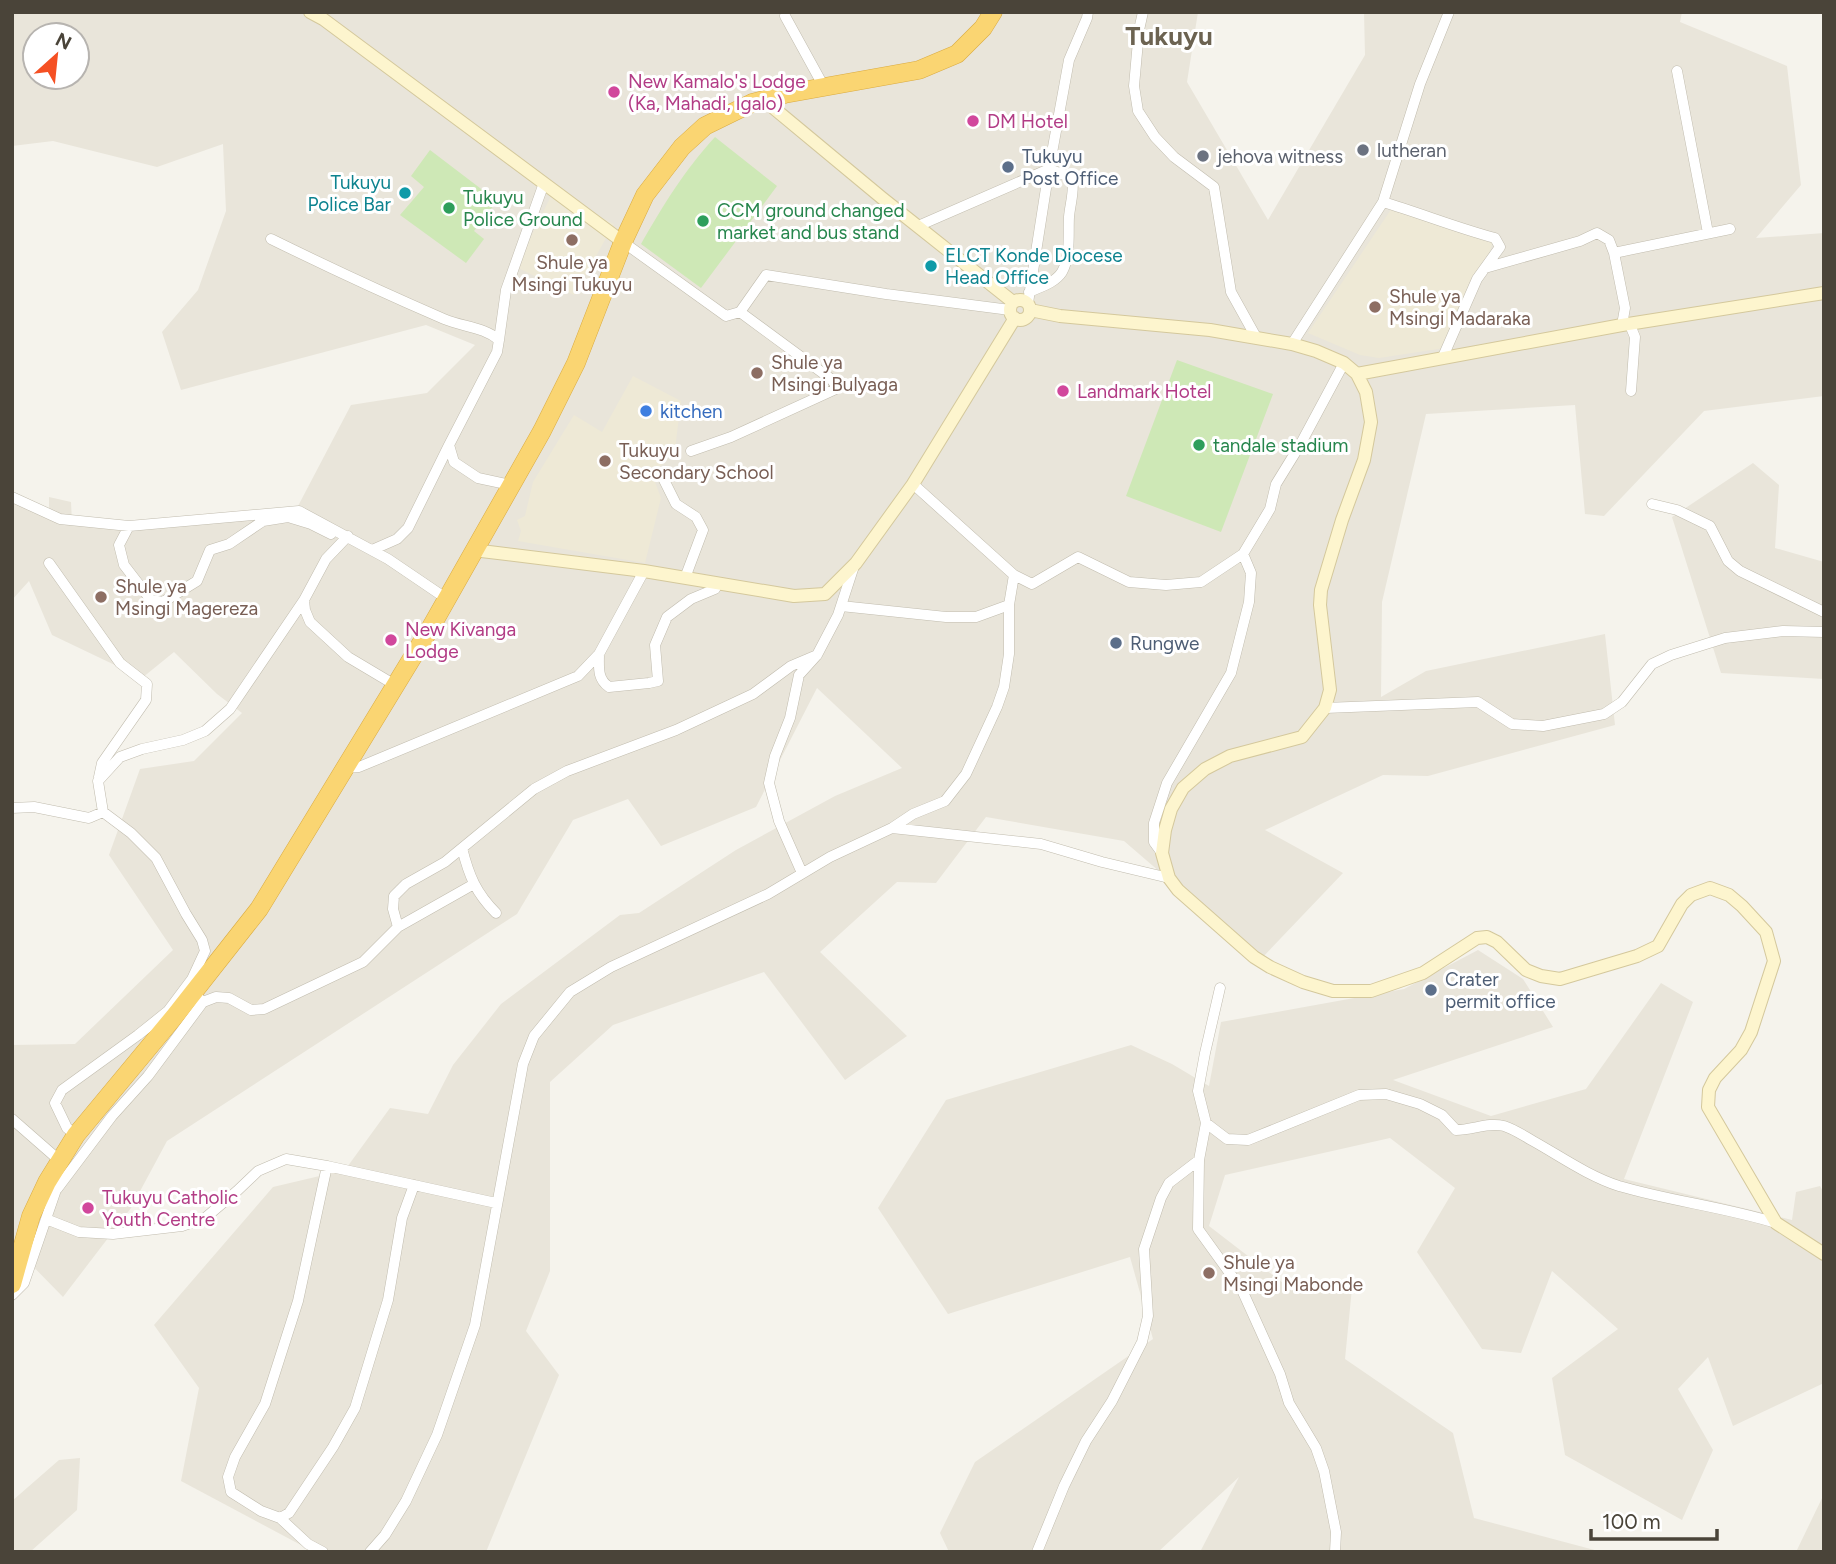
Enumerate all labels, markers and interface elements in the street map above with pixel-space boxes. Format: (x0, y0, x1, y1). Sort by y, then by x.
district label: Tukuyu (1125, 20, 1213, 52)
north arrow (21, 21, 91, 91)
text: N (52, 28, 75, 55)
place label: New Kamalo's Lodge (Ka, Mahadi, Igalo) (628, 70, 806, 115)
marker: New Kamalo's Lodge (Ka, Mahadi, Igalo) (606, 84, 622, 100)
place label: DM Hotel (987, 110, 1068, 133)
marker: DM Hotel (965, 113, 981, 129)
place label: lutheran (1377, 139, 1447, 162)
marker: lutheran (1355, 142, 1371, 158)
place label: Tukuyu Post Office (1022, 145, 1118, 190)
place label: jehova witness (1216, 145, 1343, 168)
marker: jehova witness (1195, 148, 1211, 164)
marker: Tukuyu Post Office (1000, 159, 1016, 175)
place label: Tukuyu Police Bar (308, 171, 392, 216)
marker: Tukuyu Police Bar (397, 185, 413, 201)
place label: Tukuyu Police Ground (463, 186, 583, 231)
place label: CCM ground changed market and bus stand (717, 199, 905, 244)
marker: Tukuyu Police Ground (441, 200, 457, 216)
marker: CCM ground changed market and bus stand (695, 213, 711, 229)
marker: Shule ya Msingi Tukuyu (564, 232, 580, 248)
place label: ELCT Konde Diocese Head Office (945, 244, 1123, 289)
place label: Shule ya Msingi Tukuyu (512, 251, 632, 296)
marker: ELCT Konde Diocese Head Office (923, 258, 939, 274)
place label: Shule ya Msingi Madaraka (1389, 285, 1531, 330)
marker: Shule ya Msingi Madaraka (1367, 299, 1383, 315)
place label: Shule ya Msingi Bulyaga (771, 351, 898, 396)
marker: Shule ya Msingi Bulyaga (749, 365, 765, 381)
place label: Landmark Hotel (1077, 380, 1211, 403)
marker: Landmark Hotel (1055, 383, 1071, 399)
place label: kitchen (660, 400, 723, 423)
marker: kitchen (638, 403, 654, 419)
place label: tandale stadium (1213, 434, 1349, 457)
marker: tandale stadium (1191, 437, 1207, 453)
place label: Tukuyu Secondary School (619, 439, 774, 484)
marker: Tukuyu Secondary School (597, 453, 613, 469)
place label: Shule ya Msingi Magereza (115, 575, 258, 620)
marker: Shule ya Msingi Magereza (93, 589, 109, 605)
place label: New Kivanga Lodge (405, 618, 516, 663)
marker: New Kivanga Lodge (383, 632, 399, 648)
place label: Rungwe (1130, 632, 1199, 655)
marker: Rungwe (1108, 635, 1124, 651)
place label: Crater permit office (1445, 968, 1556, 1013)
marker: Crater permit office (1423, 982, 1439, 998)
place label: Tukuyu Catholic Youth Centre (102, 1186, 238, 1231)
marker: Tukuyu Catholic Youth Centre (80, 1200, 96, 1216)
place label: Shule ya Msingi Mabonde (1223, 1251, 1363, 1296)
marker: Shule ya Msingi Mabonde (1201, 1265, 1217, 1281)
scale bar (1591, 1498, 1717, 1542)
text: 100 m (1602, 1509, 1661, 1534)

